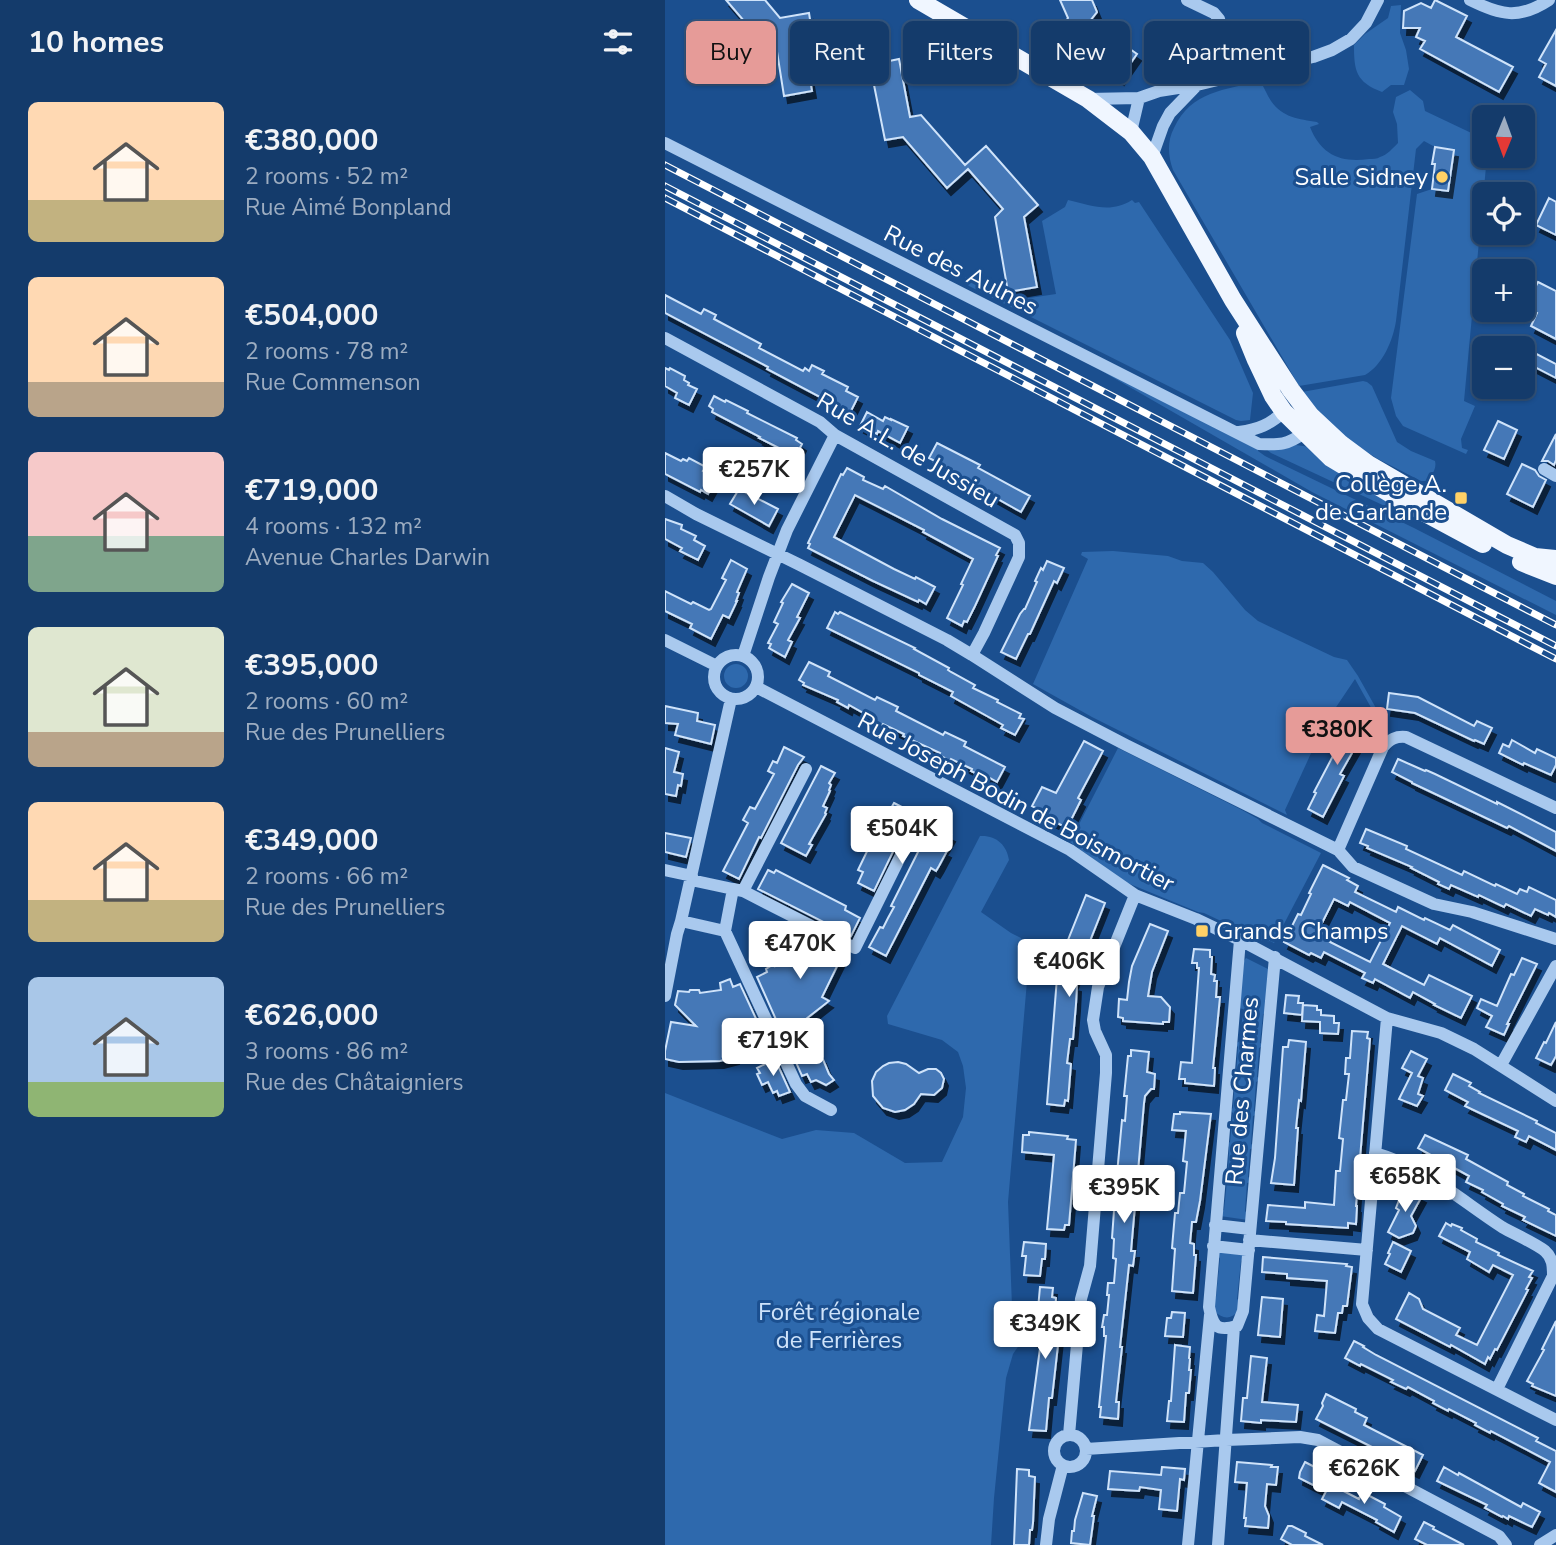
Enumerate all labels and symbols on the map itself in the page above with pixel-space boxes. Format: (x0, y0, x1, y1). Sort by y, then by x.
north arrow (1472, 105, 1535, 168)
place label: Salle Sidney (1295, 161, 1429, 193)
marker: Salle Sidney (1434, 169, 1450, 185)
street label: Rue des Aulnes (878, 217, 1044, 323)
street label: Rue A.L. de Jussieu (811, 385, 1005, 515)
pin: €257K (705, 448, 803, 507)
place label: Collège A. de Garlande (1315, 468, 1447, 528)
marker: Collège A. de Garlande (1453, 490, 1469, 506)
street label: Rue Joseph Bodin de Boismortier (852, 705, 1180, 900)
pin: €380K (1288, 708, 1386, 767)
pin: €504K (853, 806, 951, 866)
place label: Grands Champs (1216, 915, 1389, 947)
pin: €470K (751, 922, 849, 981)
marker: Grands Champs (1194, 923, 1210, 939)
pin: €406K (1020, 940, 1118, 999)
street label: Rue des Charmes (1218, 996, 1266, 1186)
pin: €719K (724, 1018, 822, 1078)
pin: €658K (1356, 1154, 1454, 1214)
pin: €395K (1075, 1166, 1173, 1225)
park label: Forêt régionale de Ferrières (758, 1296, 920, 1356)
pin: €349K (996, 1302, 1094, 1361)
pin: €626K (1315, 1446, 1413, 1506)

